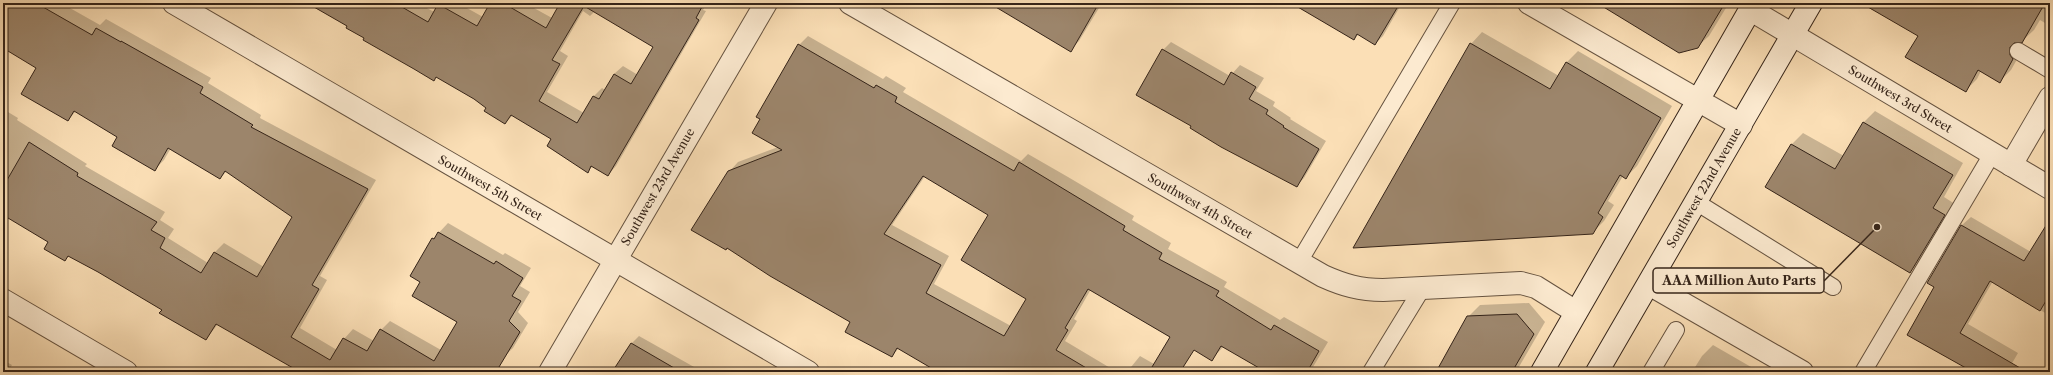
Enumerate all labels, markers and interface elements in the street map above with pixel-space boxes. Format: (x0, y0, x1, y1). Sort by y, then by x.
street label: Southwest 3rd Street (1846, 62, 1955, 136)
street label: Southwest 23rd Avenue (618, 125, 698, 248)
street label: Southwest 22nd Avenue (1663, 125, 1744, 251)
street label: Southwest 5th Street (435, 152, 546, 224)
street label: Southwest 4th Street (1145, 170, 1256, 242)
callout: AAA Million Auto Parts (1653, 268, 1824, 293)
text: AAA Million Auto Parts (1661, 272, 1816, 288)

